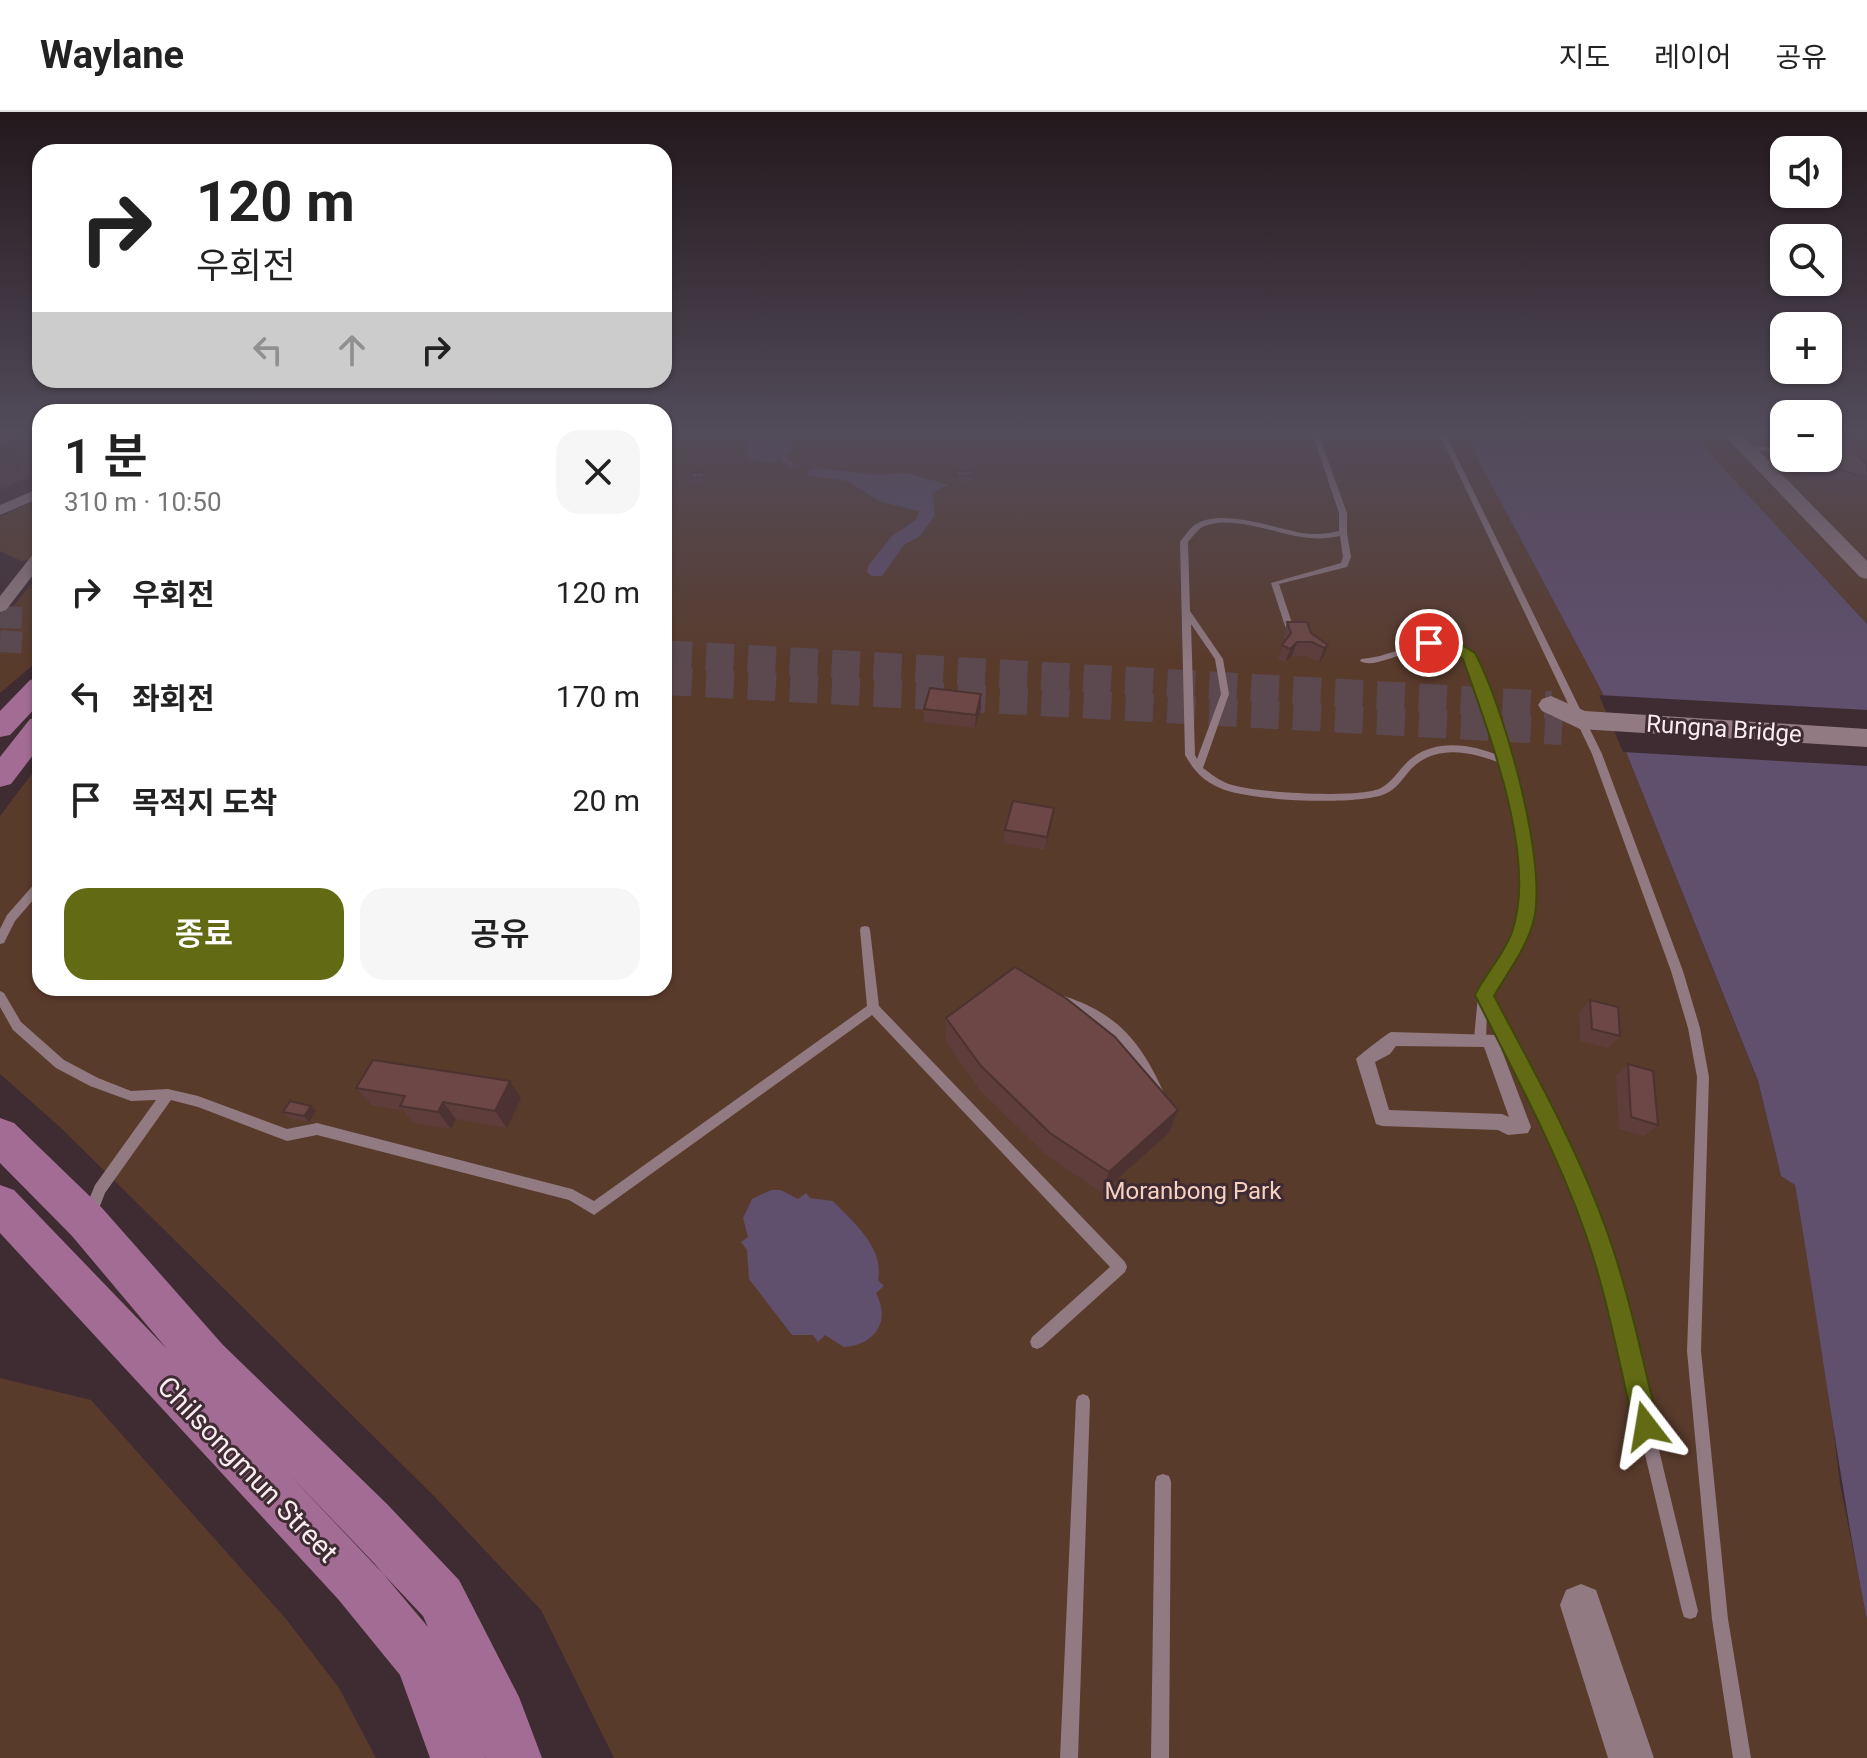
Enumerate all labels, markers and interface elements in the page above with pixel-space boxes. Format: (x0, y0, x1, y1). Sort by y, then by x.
text: Waylane (40, 33, 184, 77)
text: 지도 (1559, 41, 1610, 74)
text: 레이어 (1654, 41, 1731, 74)
text: 공유 (1775, 41, 1827, 74)
map controls (1770, 136, 1842, 472)
button: sound (1770, 136, 1842, 208)
text: 120 m (196, 169, 355, 235)
icon: right (64, 176, 168, 280)
button: search (1770, 224, 1842, 296)
text: 우회전 (196, 245, 295, 287)
button: + (1770, 312, 1842, 384)
icon: left (246, 328, 290, 372)
icon: ahead (330, 328, 374, 372)
icon: right (414, 328, 458, 372)
button: − (1770, 400, 1842, 472)
text: 1 분 (64, 428, 148, 485)
button: close (556, 430, 640, 514)
text: 310 m · 10:50 (64, 487, 222, 517)
icon: right (64, 570, 108, 614)
text: 120 m (556, 575, 640, 610)
text: 우회전 (132, 577, 215, 612)
pin (1395, 609, 1463, 677)
icon: arrive (1407, 621, 1451, 665)
icon: left (64, 674, 108, 718)
text: 170 m (556, 679, 640, 714)
text: 좌회전 (132, 681, 215, 716)
street label: Rungna Bridge (1645, 710, 1803, 748)
icon: arrive (64, 778, 108, 822)
text: 20 m (573, 783, 640, 818)
text: 목적지 도착 (132, 785, 277, 820)
button: 종료 (64, 888, 344, 980)
button: 공유 (360, 888, 640, 980)
park label: Moranbong Park (1105, 1177, 1282, 1205)
street label: Chilsongmun Street (151, 1370, 345, 1569)
position arrow (1604, 1384, 1688, 1468)

